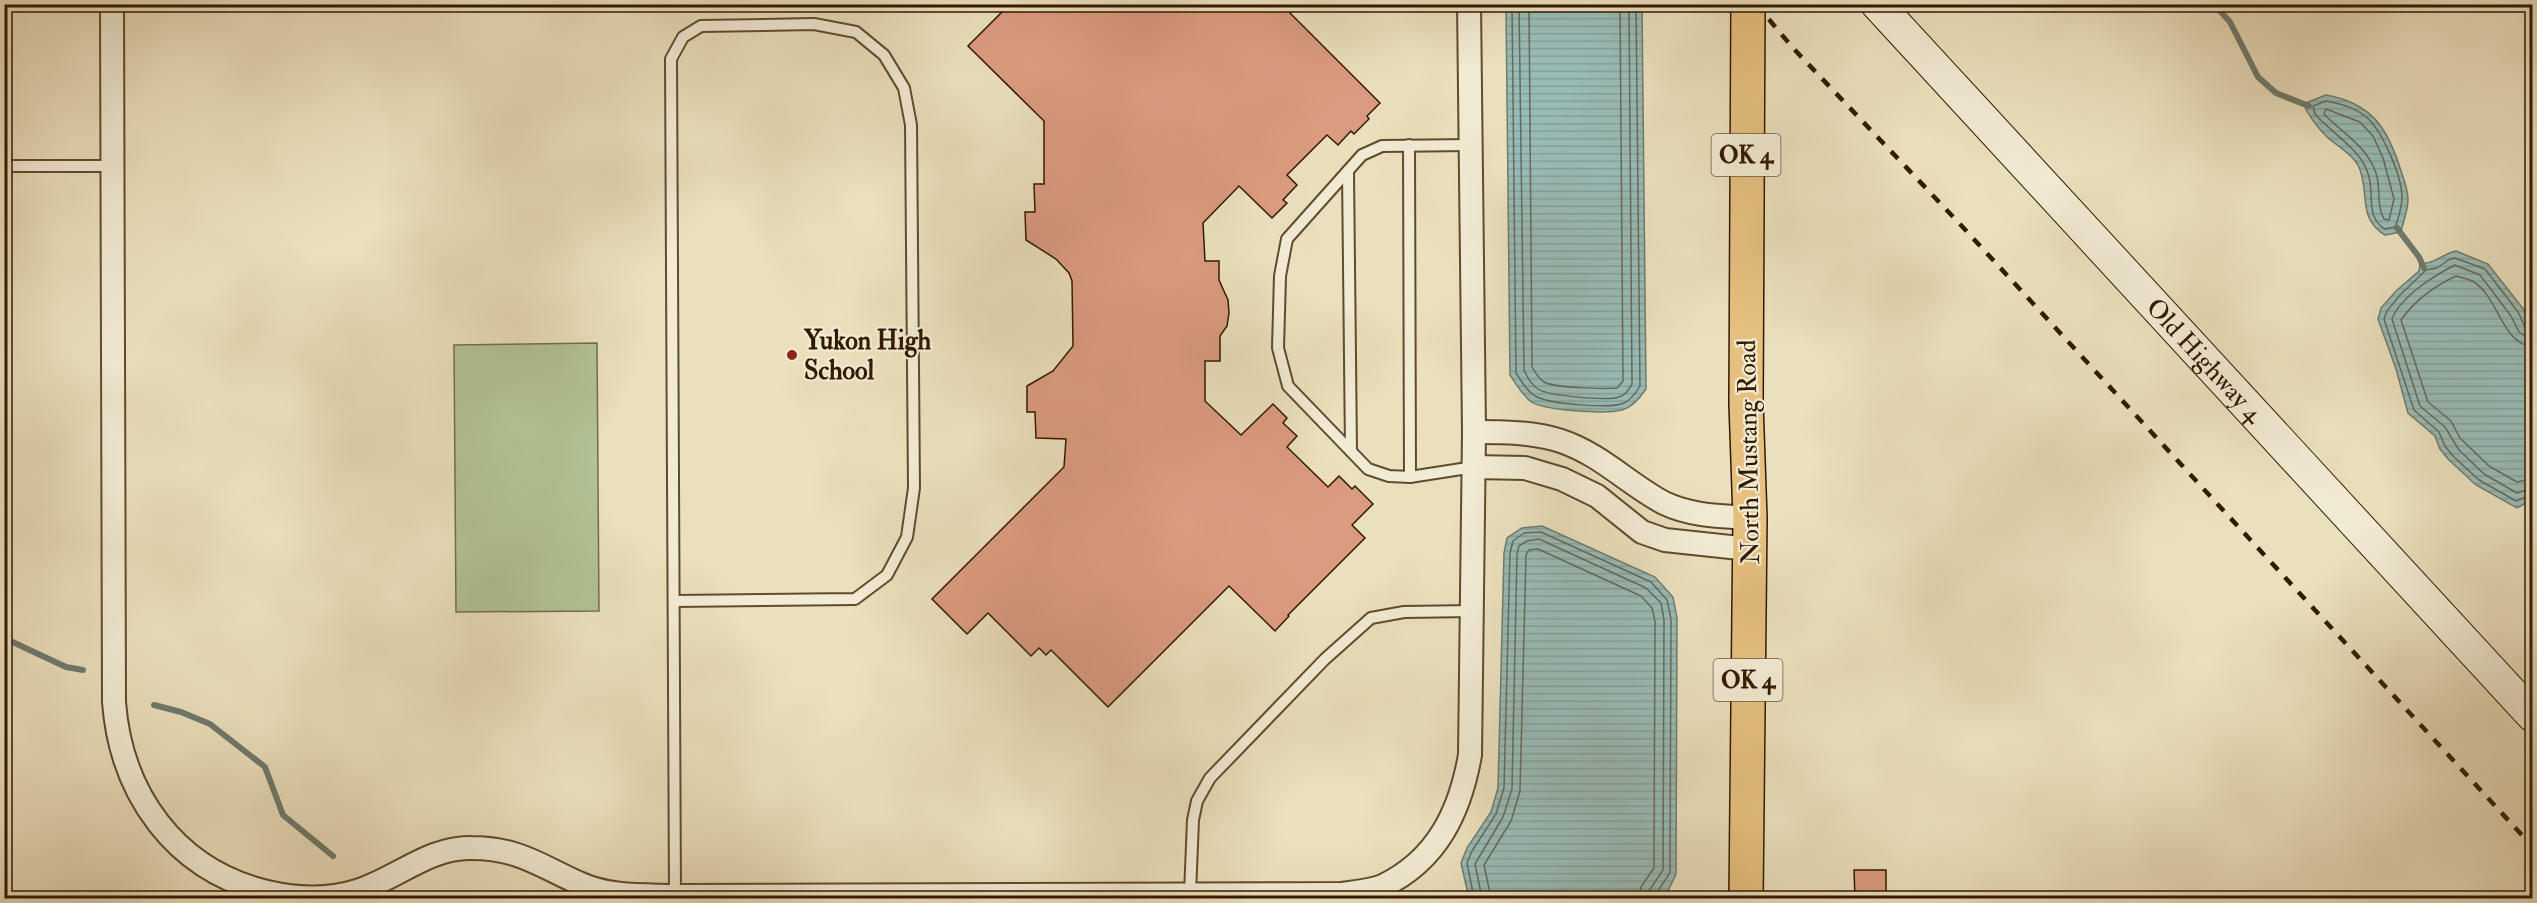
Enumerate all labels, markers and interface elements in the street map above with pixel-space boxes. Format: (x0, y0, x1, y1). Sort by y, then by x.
road number: OK 4 (1712, 134, 1780, 176)
street label: Old Highway 4 (2139, 292, 2270, 430)
place label: Yukon High School (803, 325, 932, 387)
street label: North Mustang Road (1731, 339, 1767, 565)
marker: Yukon High School (785, 348, 799, 362)
road number: OK 4 (1714, 659, 1782, 701)

